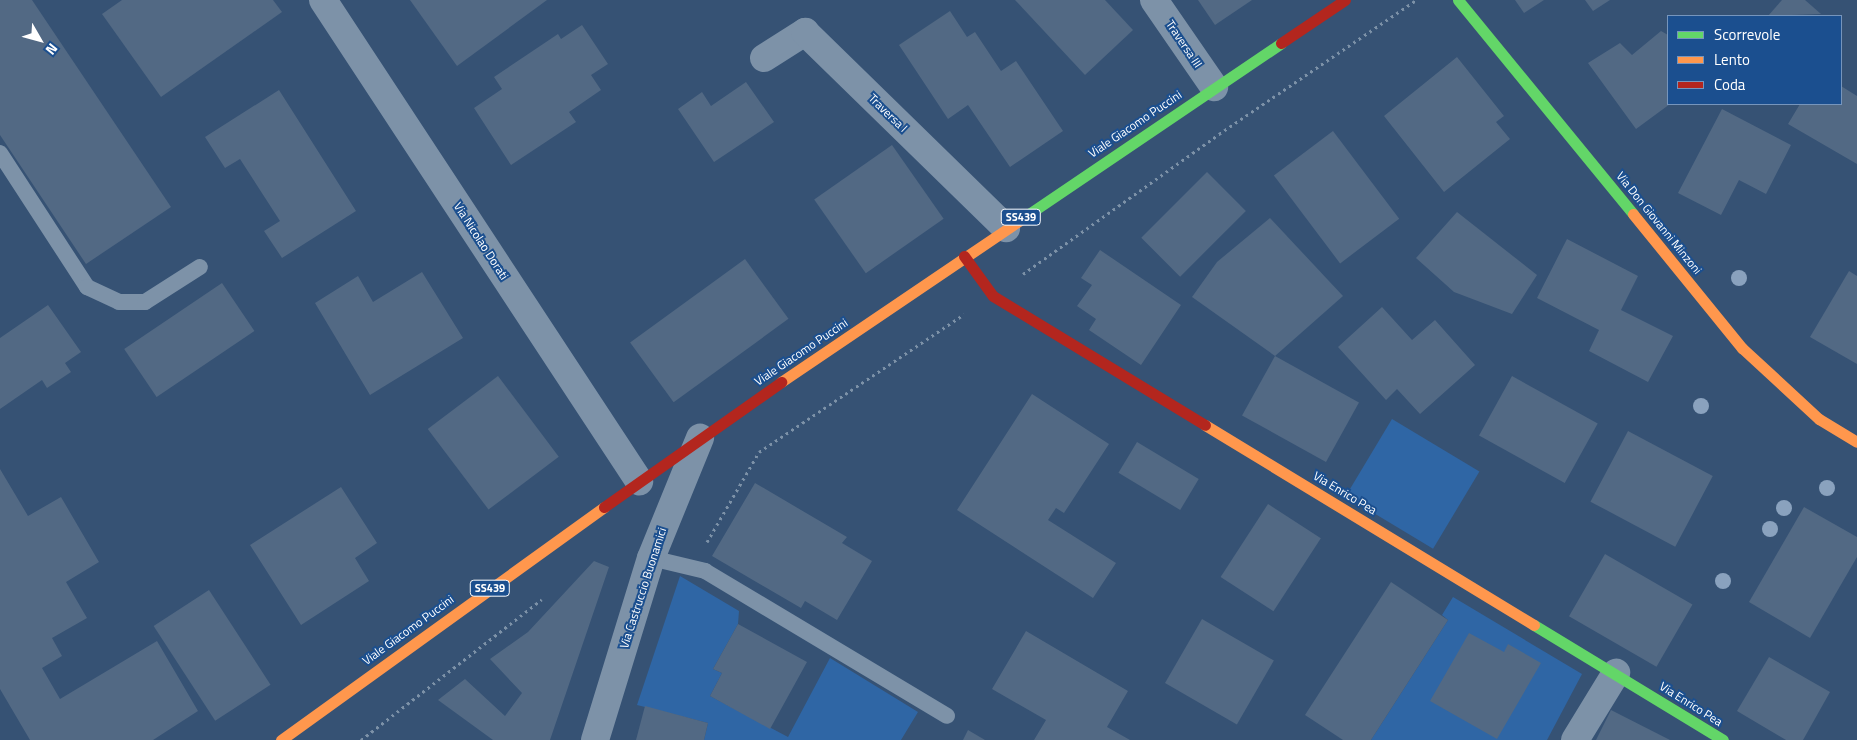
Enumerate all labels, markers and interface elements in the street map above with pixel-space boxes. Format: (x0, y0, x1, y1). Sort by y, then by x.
north arrow (15, 15, 65, 65)
legend (1667, 15, 1842, 105)
street label: Traversa III (1163, 17, 1205, 71)
text: Scorrevole (1714, 23, 1780, 46)
text: N (41, 39, 63, 60)
text: Lento (1714, 48, 1750, 71)
text: Coda (1714, 73, 1745, 96)
street label: Viale Giacomo Puccini (1086, 87, 1184, 161)
street label: Traversa I (866, 91, 910, 135)
street label: Via Don Giovanni Minzoni (1613, 169, 1705, 277)
street label: Via Nicolao Dorati (451, 200, 511, 282)
road number: SS439 (1000, 208, 1042, 226)
street label: Viale Giacomo Puccini (752, 315, 850, 389)
street label: Via Enrico Pea (1311, 468, 1379, 518)
street label: Via Castruccio Buonamici (617, 526, 669, 650)
road number: SS439 (469, 580, 511, 596)
street label: Viale Giacomo Puccini (360, 592, 456, 668)
street label: Via Enrico Pea (1657, 679, 1725, 729)

